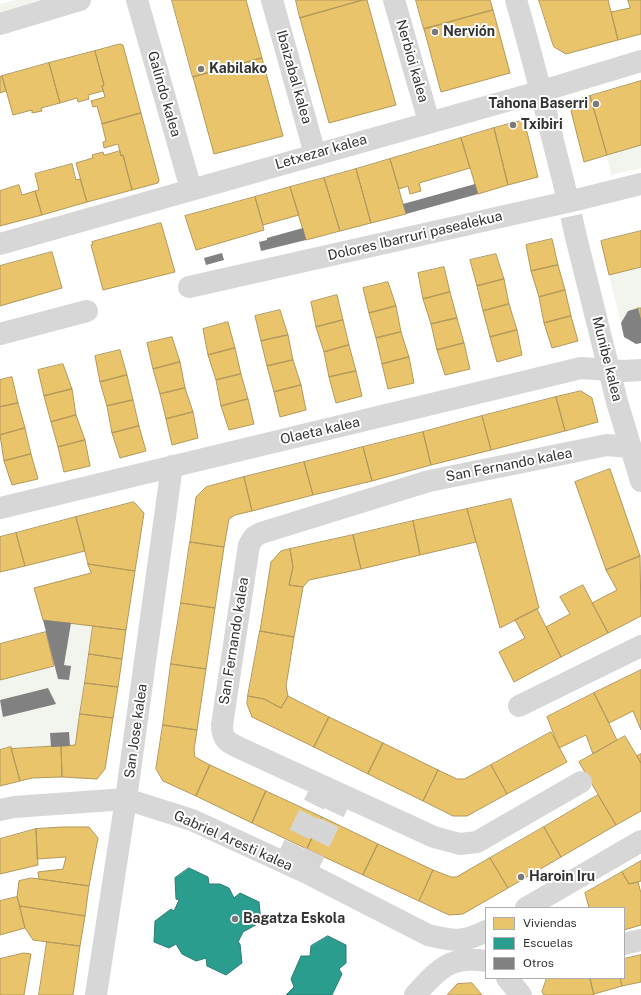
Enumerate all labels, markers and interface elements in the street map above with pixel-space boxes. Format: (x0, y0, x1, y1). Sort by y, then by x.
street label: Nerbioi kalea (392, 18, 432, 104)
place label: Nervión (443, 24, 495, 40)
marker: Nervión (430, 27, 440, 37)
street label: Ibaizabal kalea (273, 28, 315, 126)
street label: Galindo kalea (144, 49, 184, 139)
place label: Kabilako (209, 61, 267, 77)
marker: Kabilako (196, 64, 206, 74)
place label: Tahona Baserri (488, 96, 588, 112)
marker: Tahona Baserri (591, 99, 601, 109)
place label: Txibiri (521, 117, 563, 133)
marker: Txibiri (508, 120, 518, 130)
street label: Letxezar kalea (273, 131, 369, 173)
street label: Dolores Ibarruri pasealekua (326, 208, 504, 264)
street label: Munibe kalea (588, 315, 626, 403)
street label: Olaeta kalea (279, 414, 361, 448)
street label: San Fernando kalea (444, 444, 574, 486)
street label: San Fernando kalea (216, 576, 252, 706)
street label: San Jose kalea (121, 683, 151, 779)
street label: Gabriel Aresti kalea (171, 807, 295, 875)
place label: Haroin Iru (529, 869, 595, 885)
marker: Haroin Iru (516, 872, 526, 882)
legend (485, 907, 625, 979)
place label: Bagatza Eskola (243, 911, 345, 927)
marker: Bagatza Eskola (230, 914, 240, 924)
text: Viviendas (523, 916, 577, 930)
text: Escuelas (523, 936, 573, 950)
text: Otros (523, 956, 554, 970)

